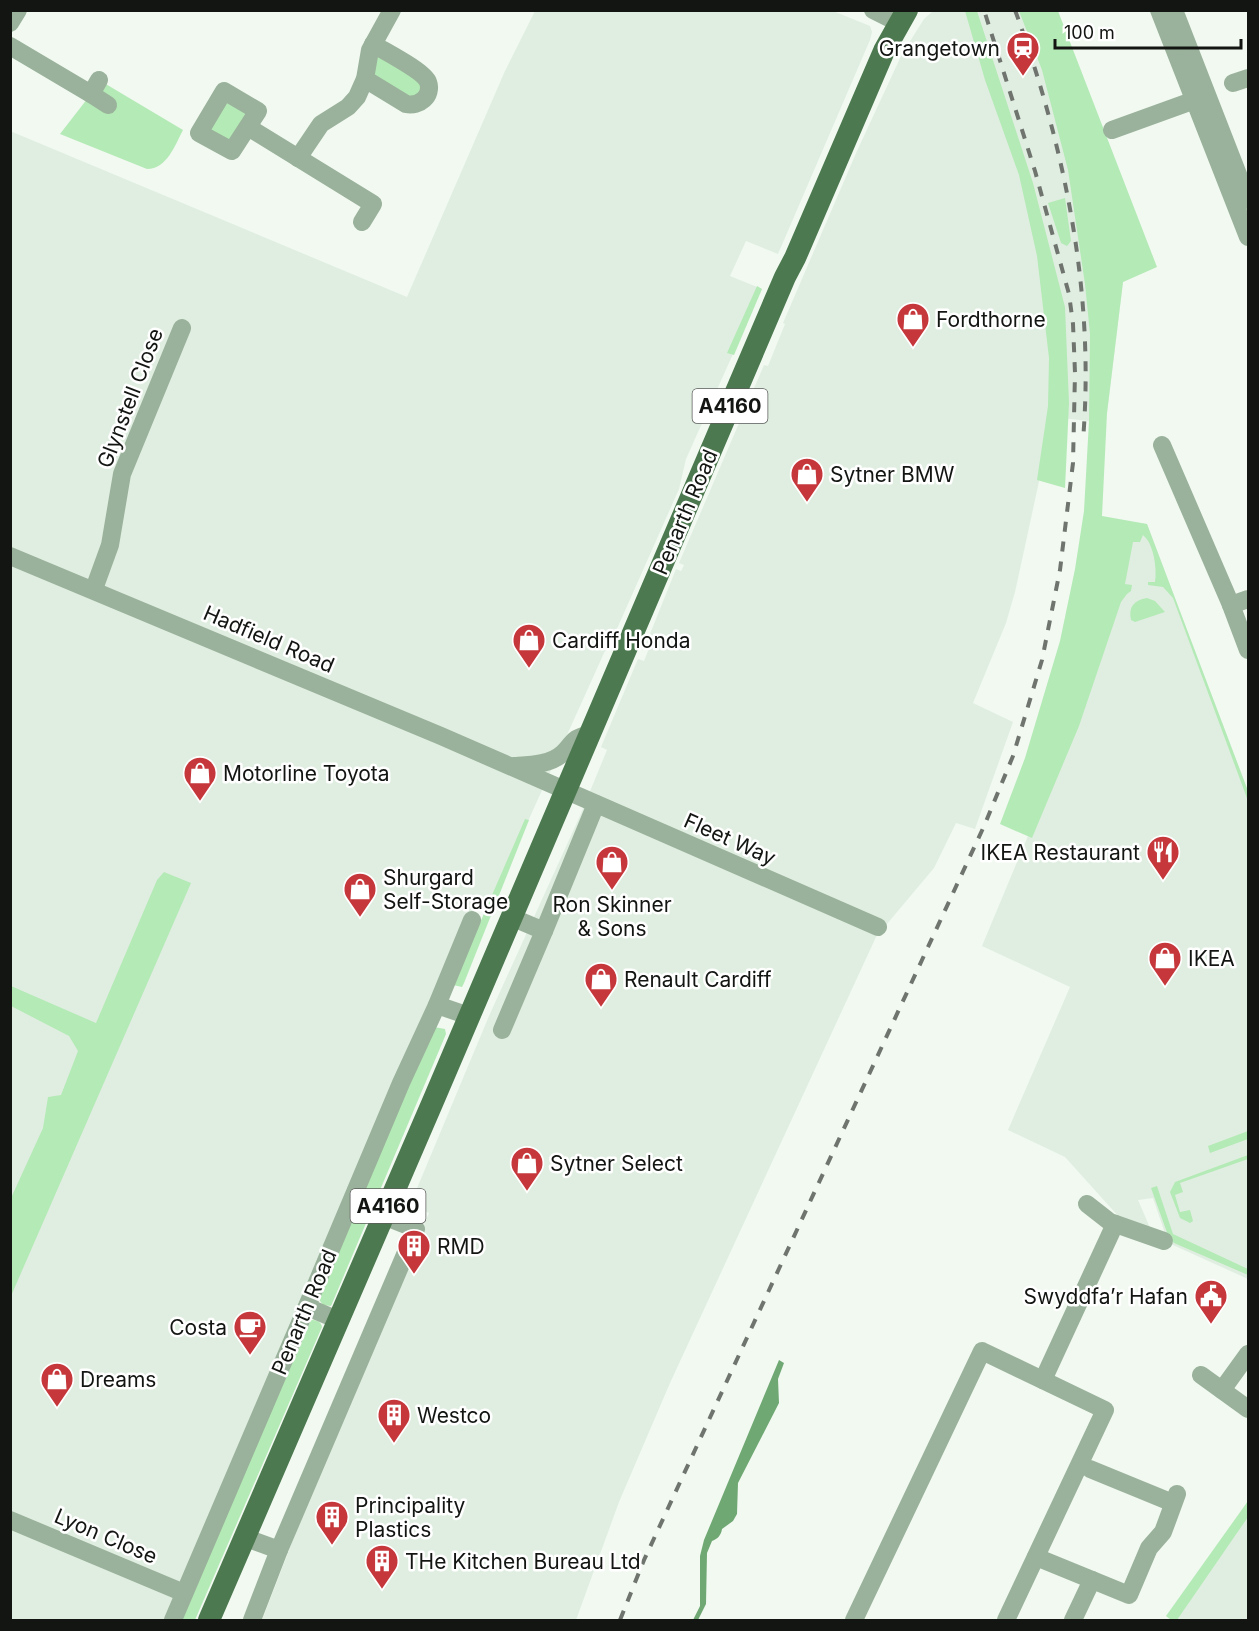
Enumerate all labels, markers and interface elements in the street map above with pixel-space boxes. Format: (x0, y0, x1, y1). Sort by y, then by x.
scale bar (1055, 12, 1241, 50)
text: 100 m (1064, 22, 1115, 43)
station icon: Grangetown (1005, 30, 1041, 77)
place label: Grangetown (879, 36, 1000, 61)
shop icon: Fordthorne (895, 301, 931, 348)
place label: Fordthorne (936, 307, 1046, 332)
street label: Glynstell Close (92, 325, 168, 471)
road number: A4160 (692, 389, 768, 423)
street label: Penarth Road (647, 446, 723, 578)
shop icon: Sytner BMW (789, 456, 825, 503)
place label: Sytner BMW (830, 462, 955, 487)
street label: Hadfield Road (200, 600, 338, 678)
shop icon: Cardiff Honda (511, 622, 547, 669)
place label: Cardiff Honda (552, 628, 691, 653)
shop icon: Motorline Toyota (182, 755, 218, 802)
place label: Motorline Toyota (223, 761, 390, 786)
street label: Fleet Way (680, 808, 780, 870)
restaurant icon: IKEA Restaurant (1145, 834, 1181, 881)
place label: IKEA Restaurant (981, 840, 1140, 865)
shop icon: Ron Skinner & Sons (594, 844, 630, 891)
place label: Shurgard Self-Storage (383, 865, 508, 914)
shop icon: Shurgard Self-Storage (342, 871, 378, 918)
place label: Ron Skinner & Sons (552, 892, 672, 941)
shop icon: IKEA (1147, 940, 1183, 987)
place label: IKEA (1188, 946, 1235, 971)
shop icon: Renault Cardiff (583, 961, 619, 1008)
place label: Renault Cardiff (624, 967, 772, 992)
shop icon: Sytner Select (509, 1145, 545, 1192)
place label: Sytner Select (550, 1151, 683, 1176)
road number: A4160 (350, 1189, 426, 1223)
building icon: RMD (396, 1228, 432, 1275)
place label: RMD (437, 1234, 485, 1259)
street label: Penarth Road (266, 1246, 342, 1378)
public building icon: Swyddfa’r Hafan (1193, 1278, 1229, 1325)
place label: Swyddfa’r Hafan (1024, 1284, 1188, 1309)
cafe icon: Costa (232, 1309, 268, 1356)
place label: Costa (169, 1315, 227, 1340)
shop icon: Dreams (39, 1361, 75, 1408)
place label: Dreams (80, 1367, 156, 1392)
building icon: Westco (376, 1397, 412, 1444)
place label: Westco (417, 1403, 491, 1428)
place label: Principality Plastics (355, 1493, 466, 1542)
building icon: Principality Plastics (314, 1499, 350, 1546)
street label: Lyon Close (51, 1503, 161, 1569)
building icon: THe Kitchen Bureau Ltd (364, 1543, 400, 1590)
place label: THe Kitchen Bureau Ltd (405, 1549, 641, 1574)

